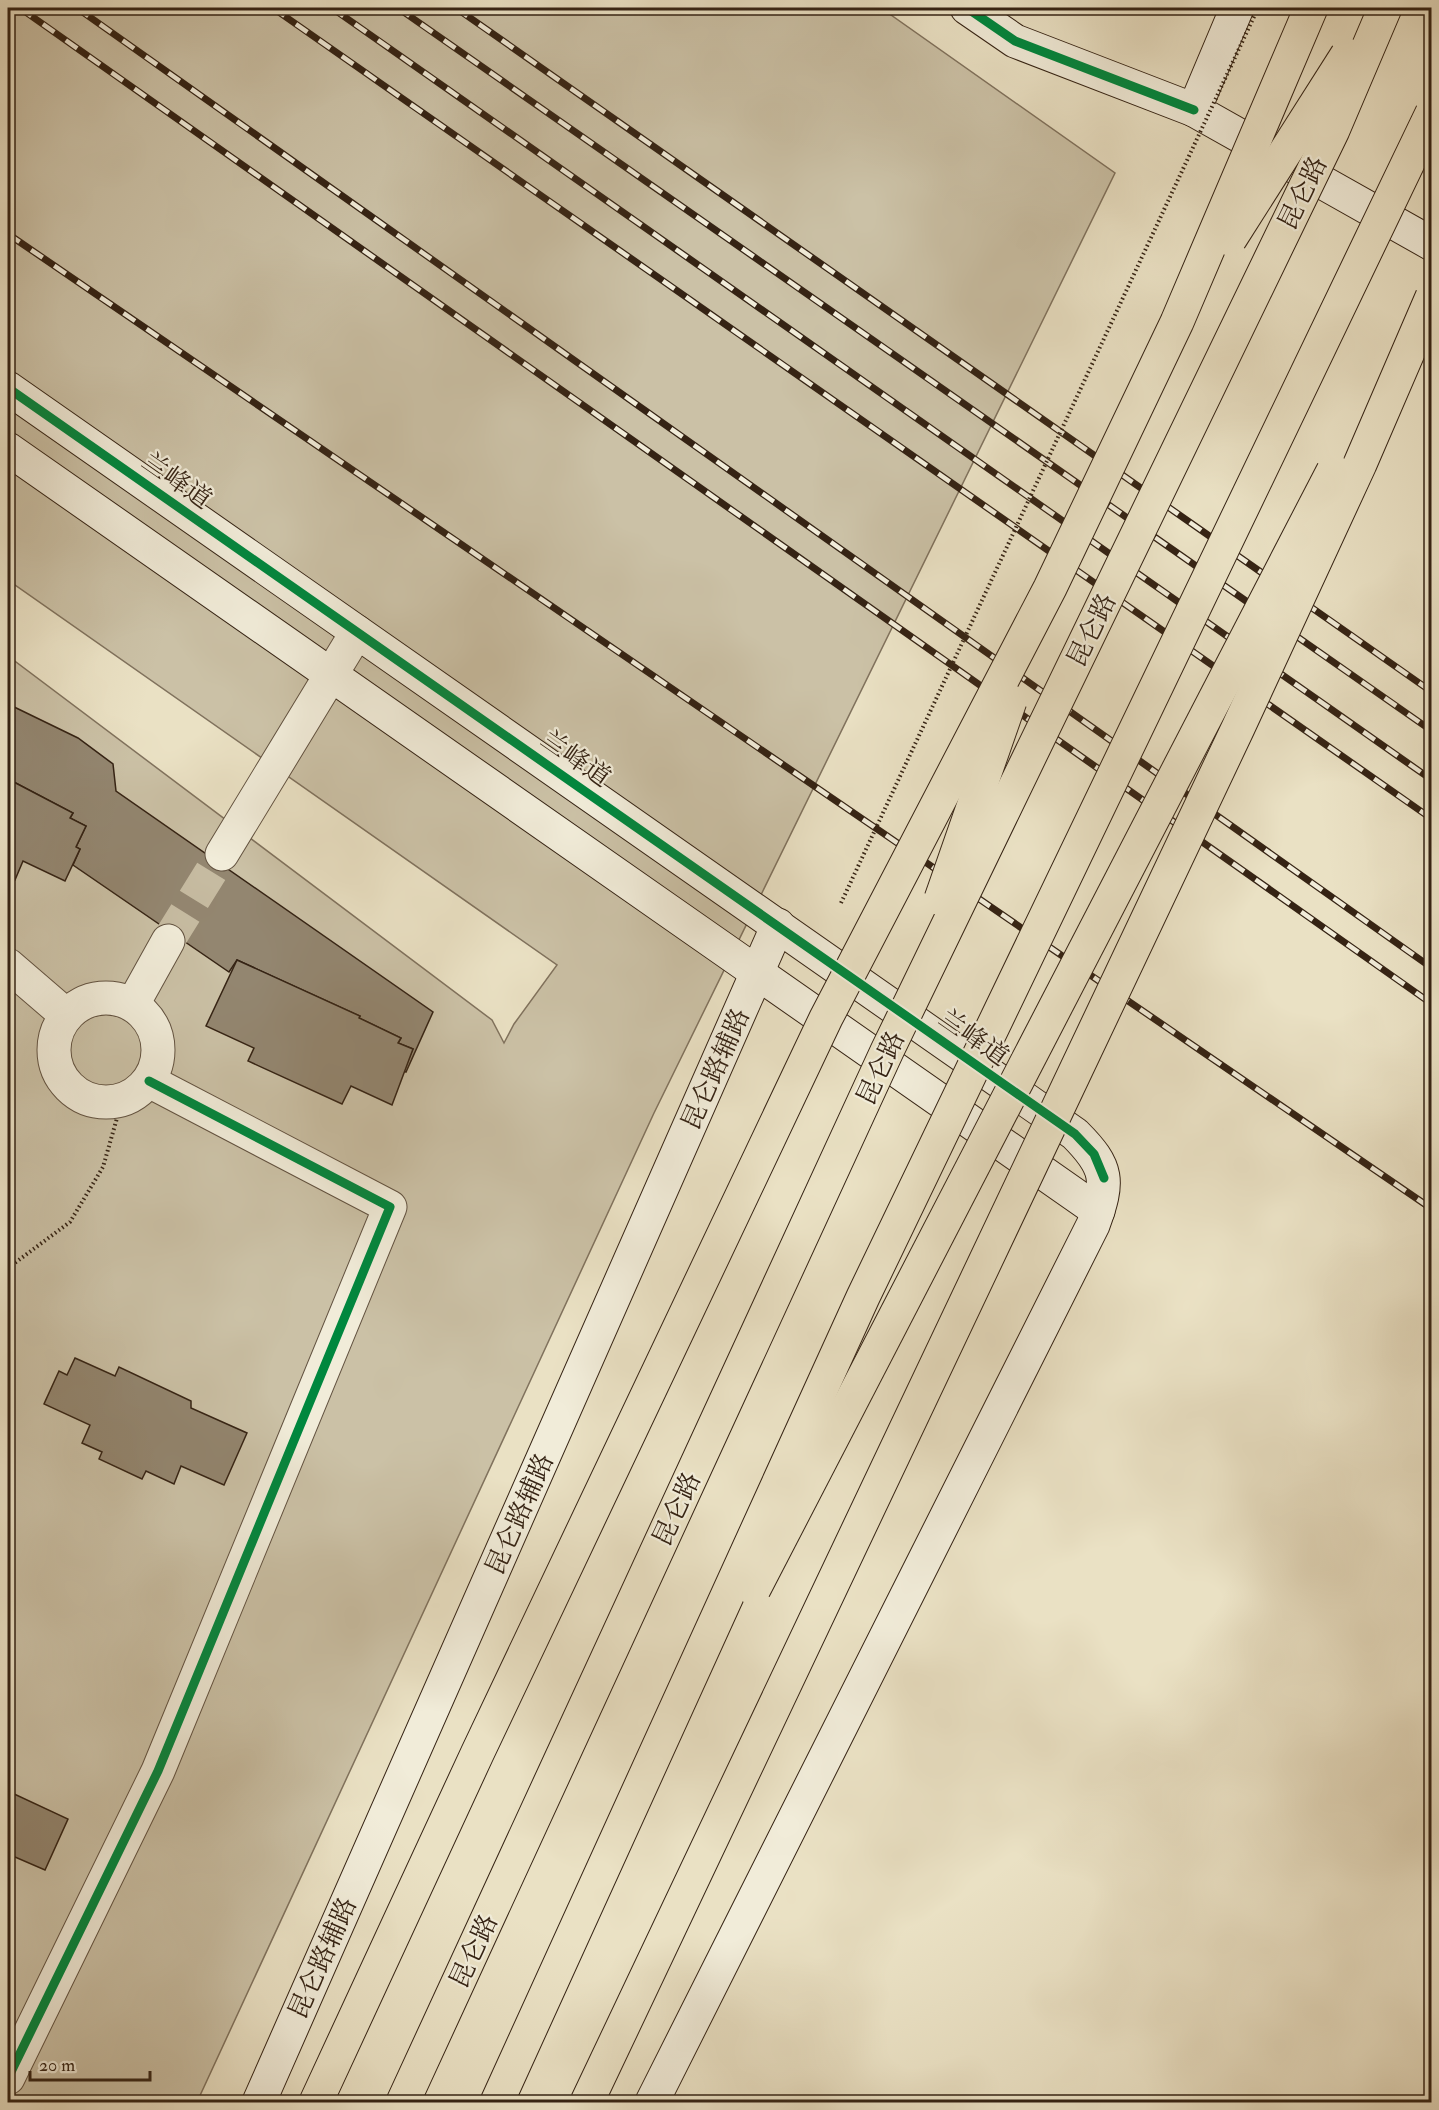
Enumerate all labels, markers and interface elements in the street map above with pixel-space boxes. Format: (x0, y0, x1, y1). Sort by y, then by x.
street label: 昆仑路 (1271, 151, 1334, 236)
street label: 兰峰道 (135, 445, 218, 516)
street label: 昆仑路 (1060, 588, 1123, 673)
street label: 兰峰道 (534, 723, 617, 794)
street label: 兰峰道 (932, 1002, 1015, 1073)
street label: 昆仑路辅路 (675, 1004, 757, 1135)
street label: 昆仑路 (850, 1026, 912, 1111)
street label: 昆仑路辅路 (479, 1449, 561, 1580)
street label: 昆仑路 (646, 1467, 708, 1552)
street label: 昆仑路辅路 (282, 1893, 364, 2024)
street label: 昆仑路 (443, 1909, 505, 1994)
scale bar (30, 2044, 150, 2082)
text: 20 m (39, 2054, 75, 2077)

